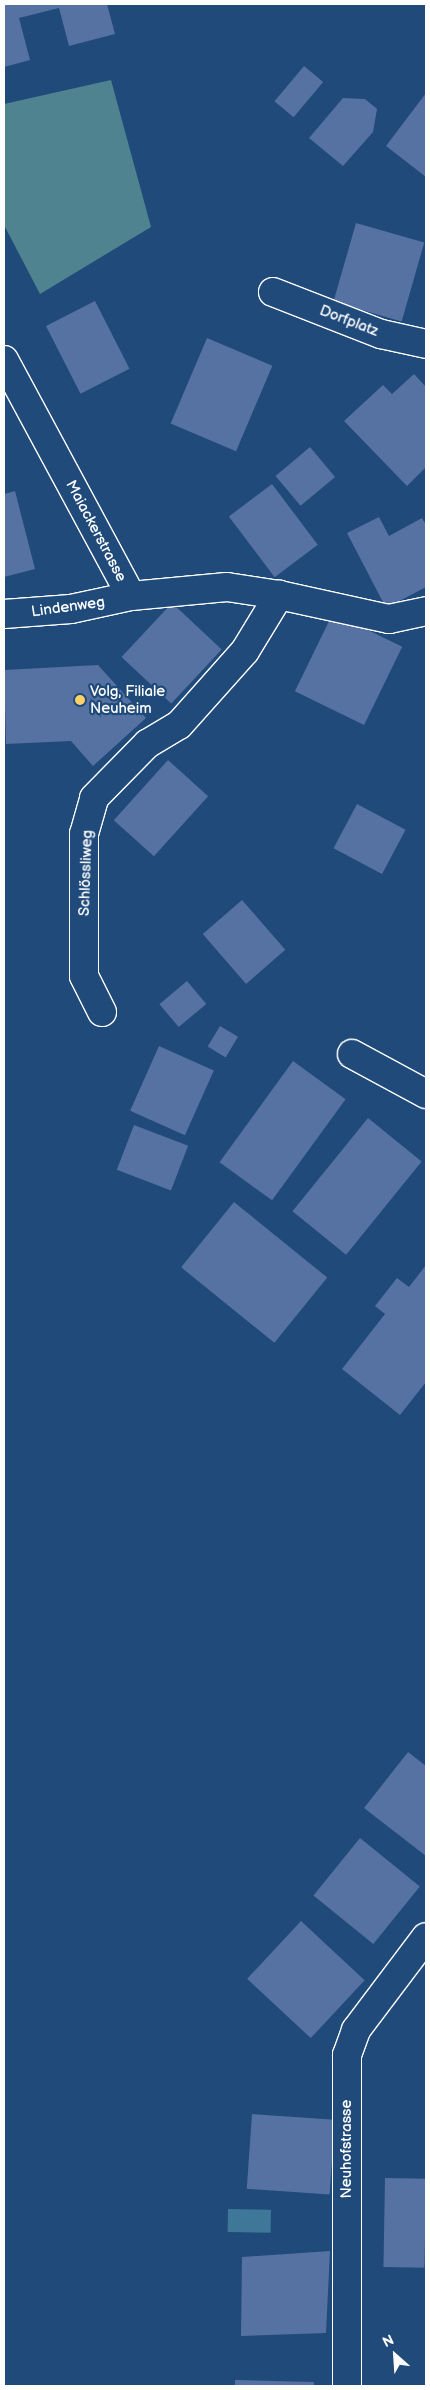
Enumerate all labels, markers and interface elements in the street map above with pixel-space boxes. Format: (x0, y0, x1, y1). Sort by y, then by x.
street label: Dorfplatz (317, 302, 381, 340)
street label: Maiackerstrasse (62, 477, 130, 585)
street label: Lindenweg (30, 593, 106, 621)
place label: Volg, Filiale Neuheim (90, 682, 165, 717)
marker: Volg, Filiale Neuheim (74, 694, 86, 706)
street label: Schlössliweg (76, 830, 96, 916)
street label: Neuhofstrasse (338, 2100, 356, 2198)
north arrow (370, 2330, 420, 2380)
text: N (380, 2331, 397, 2351)

